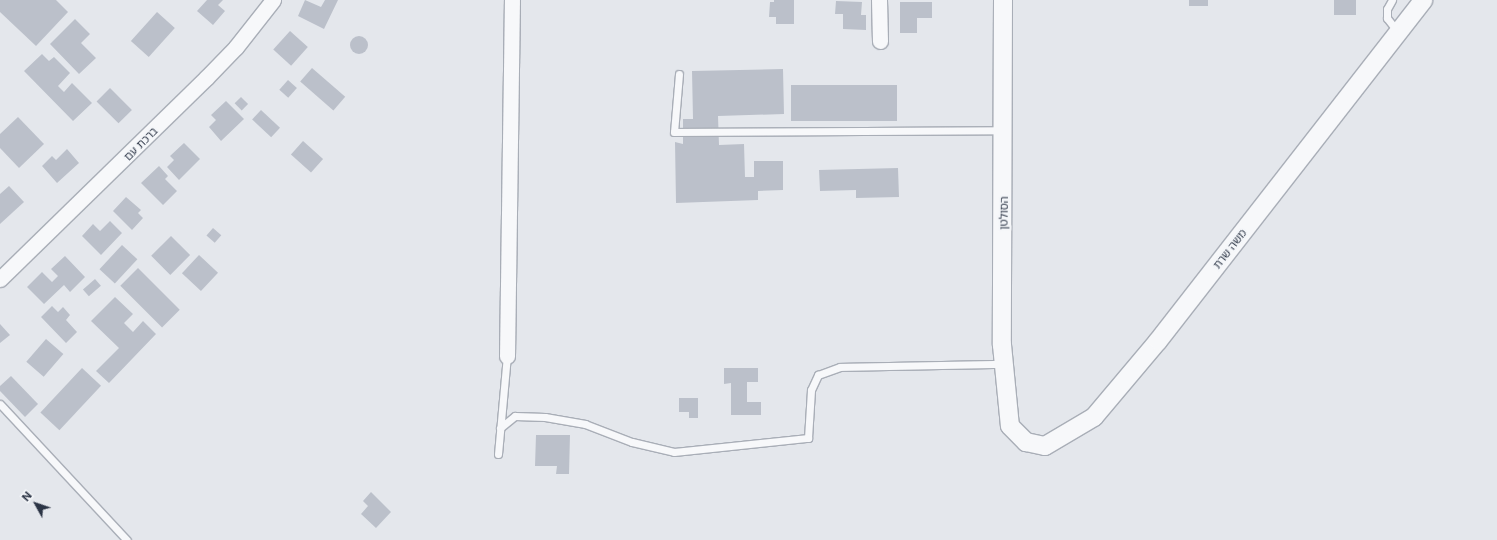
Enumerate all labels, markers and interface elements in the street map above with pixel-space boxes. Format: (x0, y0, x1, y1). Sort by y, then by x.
street label: ברכת עם (122, 125, 160, 163)
street label: הסולטן (997, 196, 1011, 230)
street label: משה שרת (1211, 227, 1249, 271)
north arrow (16, 484, 56, 524)
text: N (19, 489, 35, 504)

